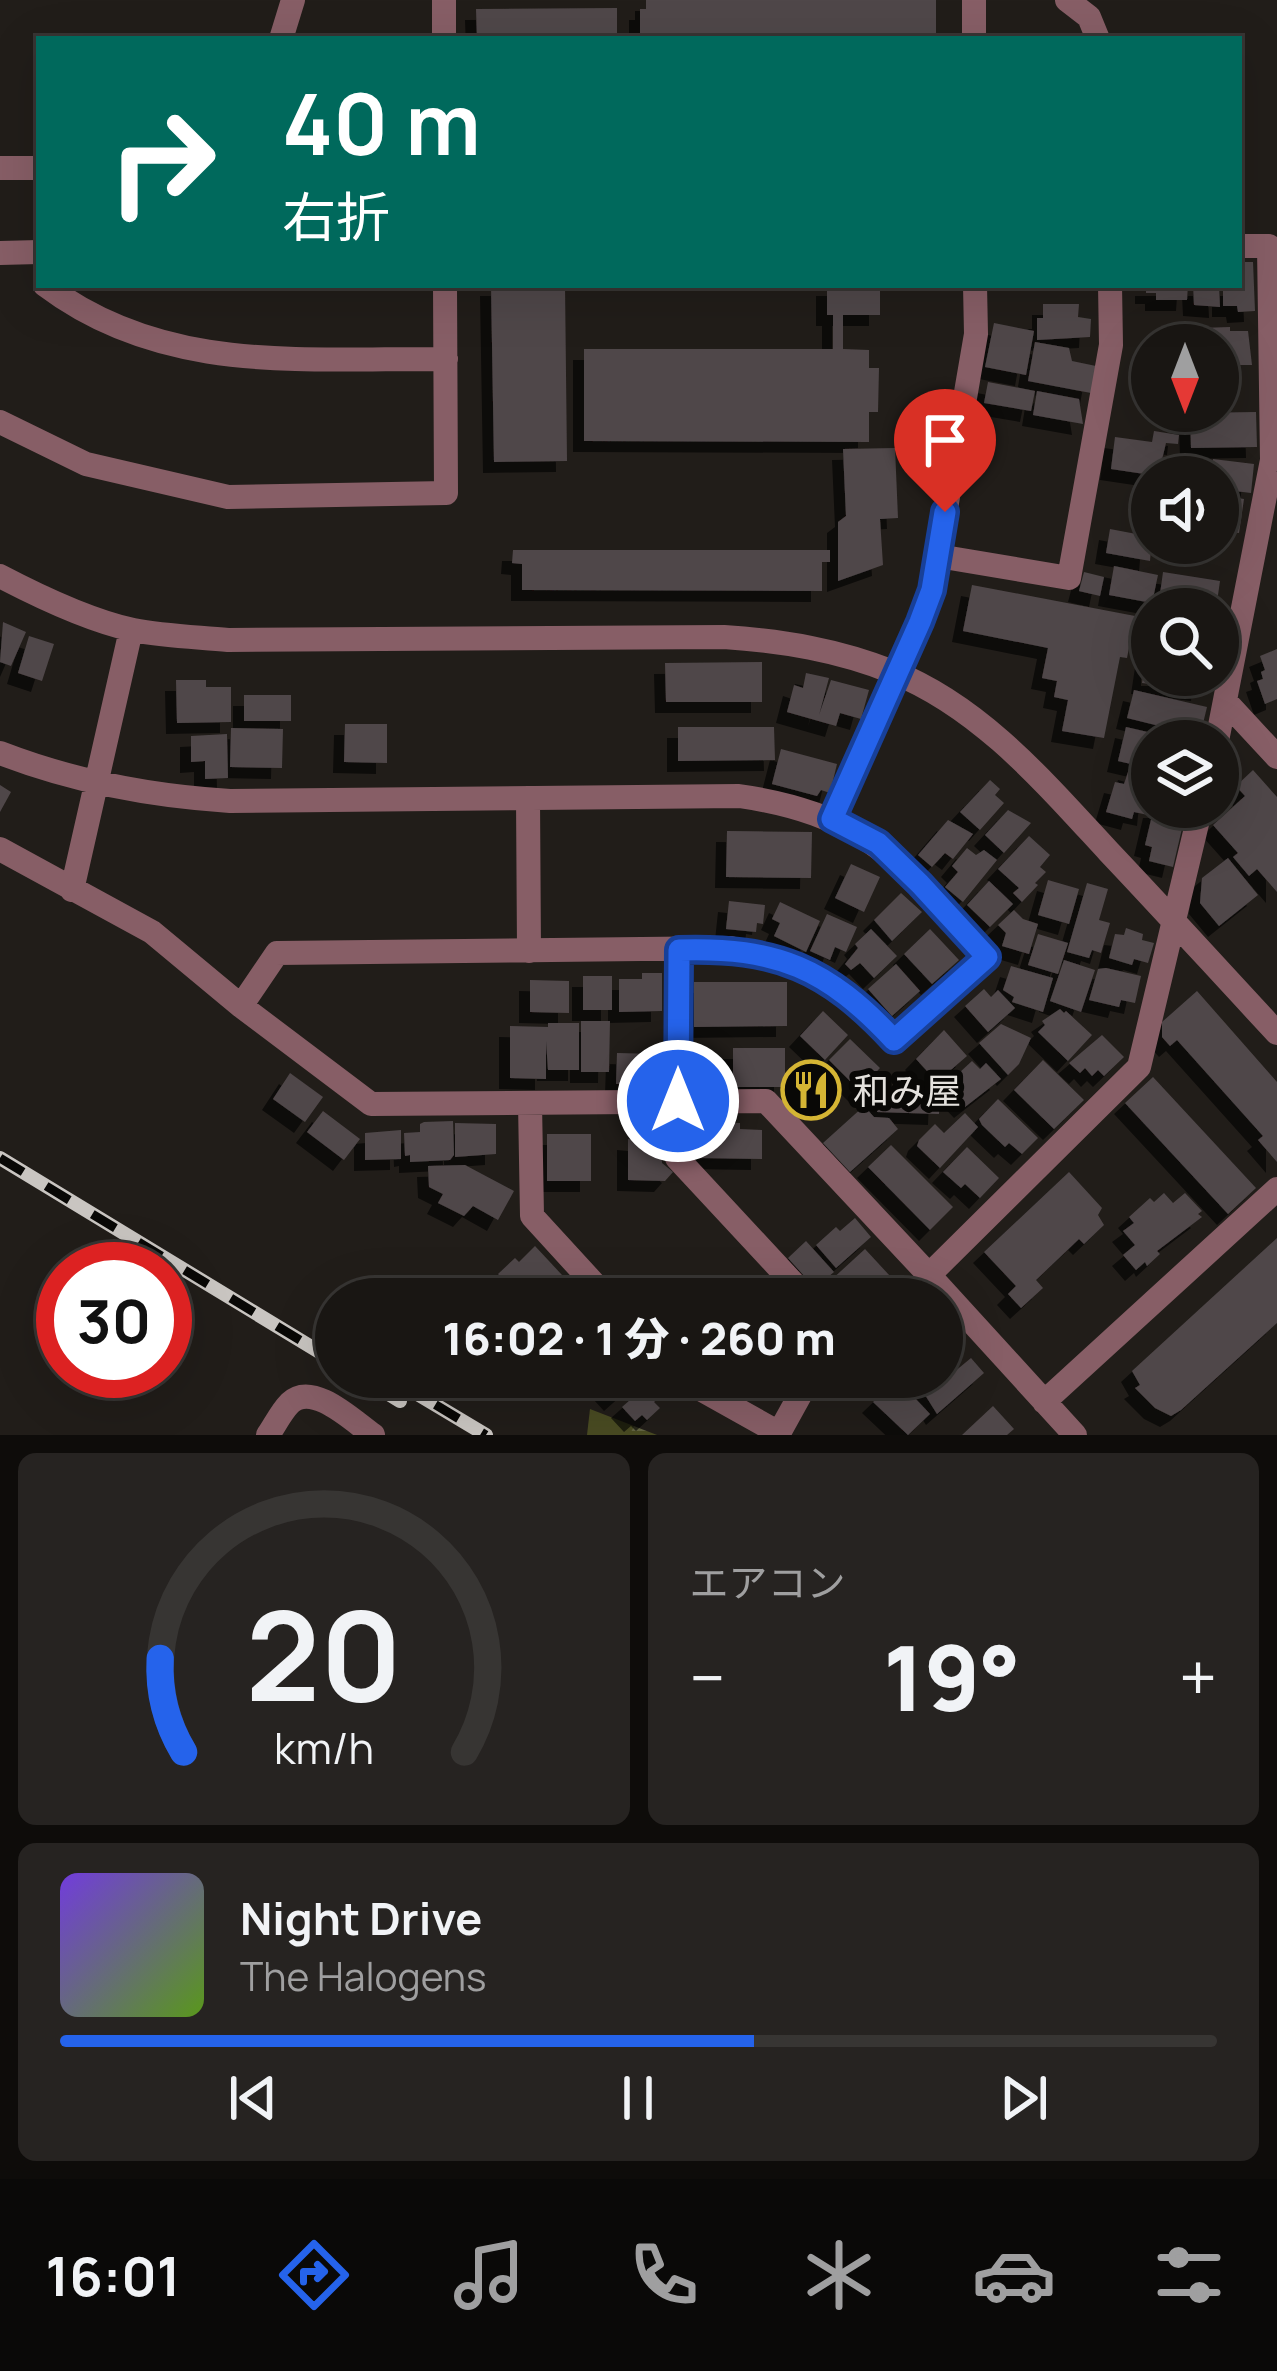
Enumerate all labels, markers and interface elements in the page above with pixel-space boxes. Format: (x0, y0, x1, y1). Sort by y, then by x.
text: 40 m (282, 65, 481, 180)
icon: right (84, 84, 240, 240)
text: 右折 (282, 179, 390, 253)
north arrow (1131, 324, 1239, 432)
map controls (1131, 324, 1239, 828)
pin (894, 389, 996, 512)
icon: arrive (912, 407, 978, 473)
button: sound (1131, 456, 1239, 564)
button: search (1131, 588, 1239, 696)
button: layers (1131, 720, 1239, 828)
position arrow (615, 1038, 741, 1164)
restaurant icon: 和み屋 (780, 1059, 842, 1121)
place label: 和み屋 (853, 1066, 961, 1115)
speed limit sign: 30 (36, 1242, 192, 1398)
text: 16:02 · 1 分 · 260 m (442, 1307, 836, 1369)
text: エアコン (690, 1555, 846, 1609)
text: 20 (246, 1568, 402, 1738)
text: 19° (883, 1615, 1021, 1738)
text: − (690, 1632, 725, 1722)
text: + (1179, 1632, 1217, 1722)
text: km/h (274, 1718, 374, 1777)
text: Night Drive (240, 1887, 482, 1949)
text: The Halogens (240, 1949, 487, 2003)
icon: previous (220, 2065, 286, 2131)
icon: pause (605, 2065, 671, 2131)
icon: next (991, 2065, 1057, 2131)
icon: directions (272, 2233, 356, 2317)
icon: music (447, 2233, 531, 2317)
icon: phone (622, 2233, 706, 2317)
icon: climate (797, 2233, 881, 2317)
icon: car (972, 2233, 1056, 2317)
icon: filters (1147, 2233, 1231, 2317)
text: 16:01 (46, 2238, 180, 2312)

